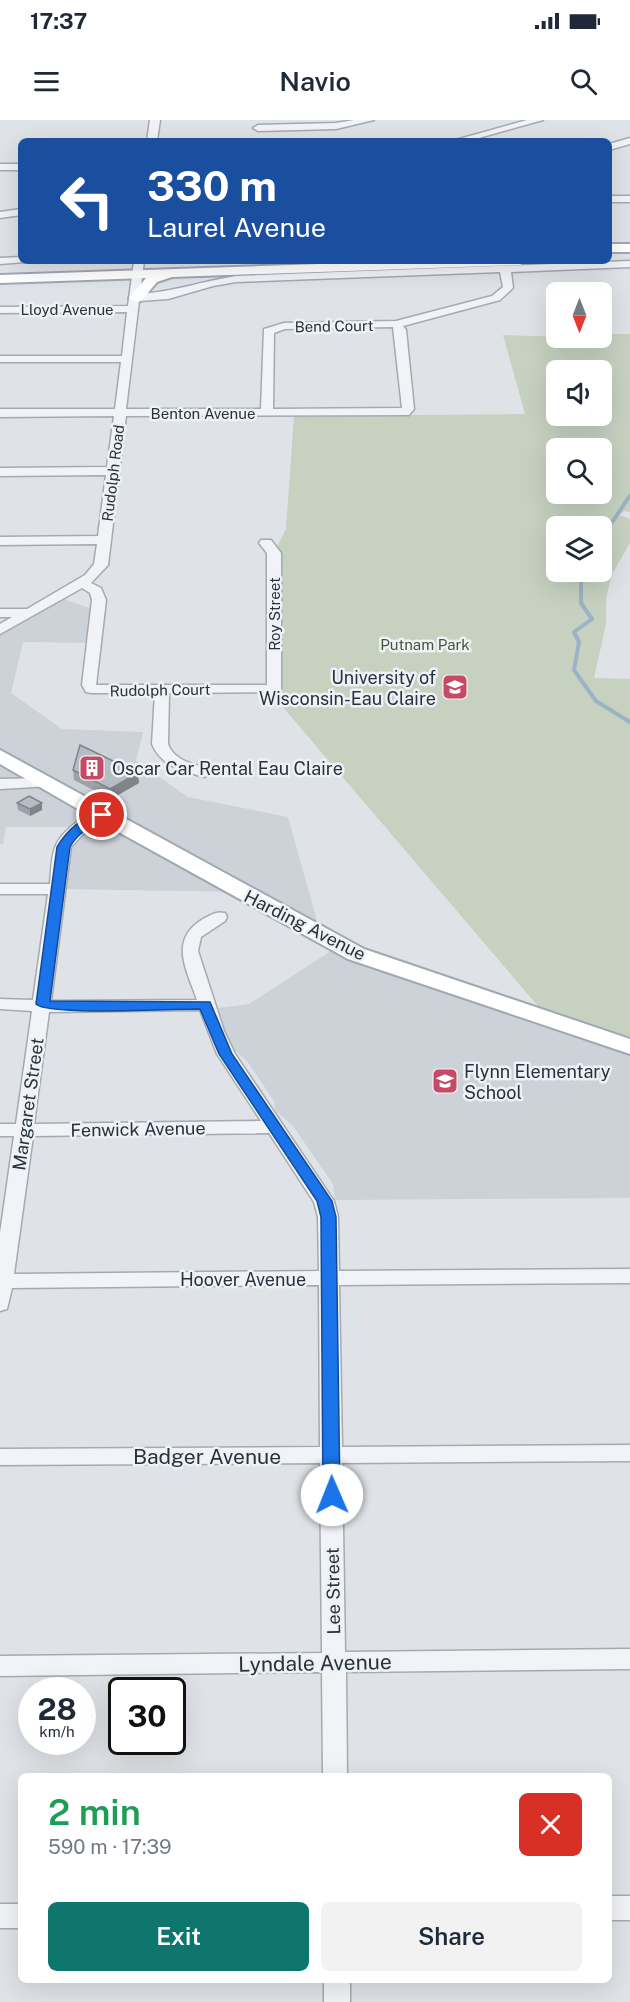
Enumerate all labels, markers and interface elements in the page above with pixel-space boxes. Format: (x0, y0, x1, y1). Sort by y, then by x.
text: 17:37 (30, 8, 87, 34)
icon: menu (30, 65, 63, 98)
text: Navio (279, 65, 351, 97)
icon: search (567, 65, 600, 98)
text: 330 m (147, 161, 277, 210)
icon: left (48, 162, 126, 240)
text: Laurel Avenue (147, 211, 326, 243)
north arrow (546, 282, 612, 348)
map controls (546, 282, 612, 582)
street label: Lloyd Avenue (20, 301, 114, 318)
street label: Bend Court (294, 317, 374, 335)
button: sound (546, 360, 612, 426)
street label: Benton Avenue (151, 405, 255, 422)
street label: Rudolph Road (99, 424, 127, 522)
button: search (546, 438, 612, 504)
button: layers (546, 516, 612, 582)
street label: Roy Street (266, 577, 283, 651)
park label: Putnam Park (380, 636, 470, 653)
place label: University of Wisconsin-Eau Claire (259, 667, 436, 709)
school or university icon: University of Wisconsin-Eau Claire (440, 672, 470, 702)
street label: Rudolph Court (109, 681, 211, 699)
building icon: Oscar Car Rental Eau Claire (77, 753, 107, 783)
place label: Oscar Car Rental Eau Claire (112, 758, 343, 779)
pin (76, 789, 127, 840)
icon: arrive (85, 798, 118, 831)
street label: Harding Avenue (241, 885, 369, 965)
street label: Margaret Street (8, 1036, 48, 1172)
place label: Flynn Elementary School (464, 1061, 611, 1103)
school or university icon: Flynn Elementary School (430, 1066, 460, 1096)
street label: Fenwick Avenue (70, 1117, 206, 1141)
street label: Hoover Avenue (180, 1269, 306, 1290)
street label: Badger Avenue (133, 1444, 281, 1469)
position arrow (300, 1463, 364, 1527)
street label: Lee Street (322, 1547, 344, 1635)
street label: Lyndale Avenue (238, 1649, 392, 1677)
speed limit sign: 30 (108, 1677, 186, 1755)
text: 28 (37, 1691, 77, 1727)
text: km/h (39, 1723, 75, 1740)
text: 2 min (48, 1791, 141, 1833)
button: close (519, 1793, 582, 1856)
text: 590 m · 17:39 (48, 1835, 171, 1859)
button: Exit (48, 1902, 309, 1971)
button: Share (321, 1902, 582, 1971)

